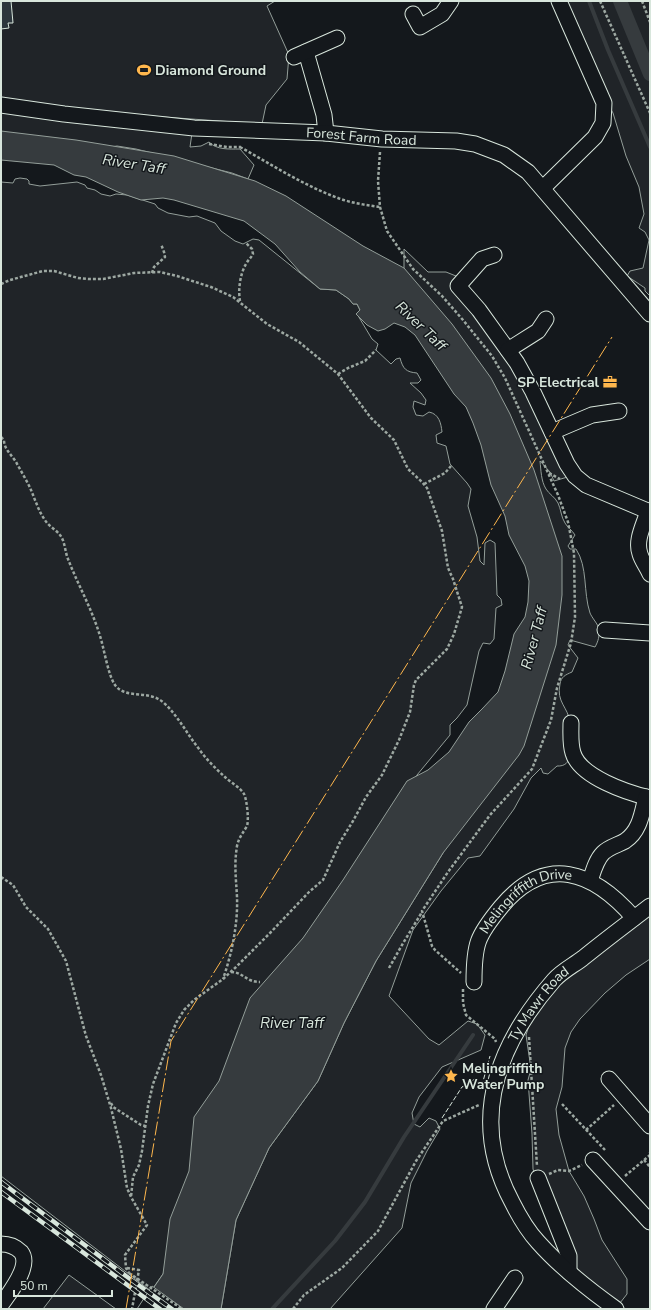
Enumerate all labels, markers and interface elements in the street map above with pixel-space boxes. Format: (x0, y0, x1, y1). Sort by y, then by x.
place label: Diamond Ground (155, 61, 266, 80)
sports icon: Diamond Ground (136, 62, 152, 78)
street label: Forest Farm Road (306, 123, 417, 149)
water label: River Taff (101, 149, 169, 179)
water label: River Taff (391, 297, 452, 357)
place label: SP Electrical (517, 373, 600, 392)
office icon: SP Electrical (602, 374, 618, 390)
water label: River Taff (516, 603, 552, 671)
street label: Melingriffith Drive (475, 864, 574, 937)
street label: Ty Mawr Road (503, 961, 573, 1045)
water label: River Taff (260, 1013, 326, 1033)
place label: Melingriffith Water Pump (462, 1059, 544, 1094)
place icon: Melingriffith Water Pump (443, 1068, 459, 1084)
scale bar (14, 1272, 112, 1298)
text: 50 m (20, 1278, 48, 1294)

